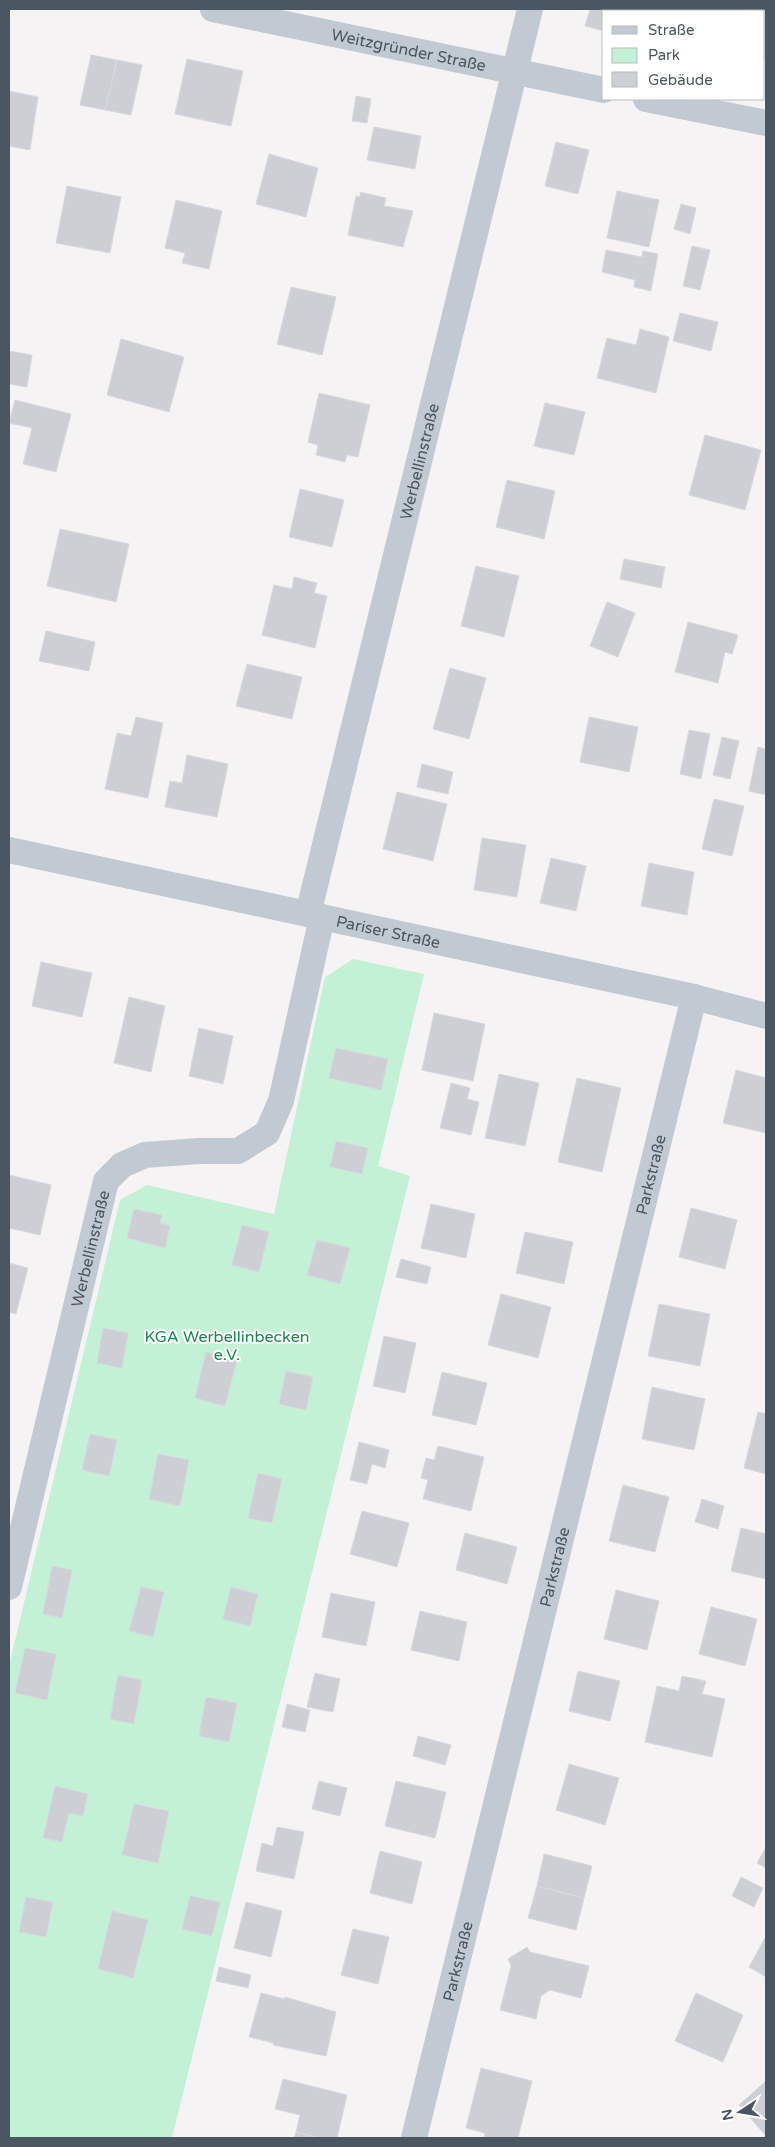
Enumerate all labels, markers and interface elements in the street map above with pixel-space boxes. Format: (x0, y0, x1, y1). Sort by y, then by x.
legend (602, 10, 765, 100)
text: Straße (648, 21, 694, 39)
street label: Weitzgründer Straße (330, 25, 488, 76)
text: Park (648, 46, 680, 64)
text: Gebäude (648, 71, 713, 89)
street label: Werbellinstraße (396, 401, 444, 522)
street label: Pariser Straße (334, 911, 442, 953)
street label: Parkstraße (632, 1133, 671, 1217)
street label: Werbellinstraße (67, 1188, 114, 1309)
park label: KGA Werbellinbecken e.V. (145, 1327, 310, 1365)
street label: Parkstraße (536, 1525, 575, 1609)
street label: Parkstraße (439, 1919, 478, 2004)
north arrow (715, 2087, 765, 2137)
text: N (718, 2107, 737, 2122)

